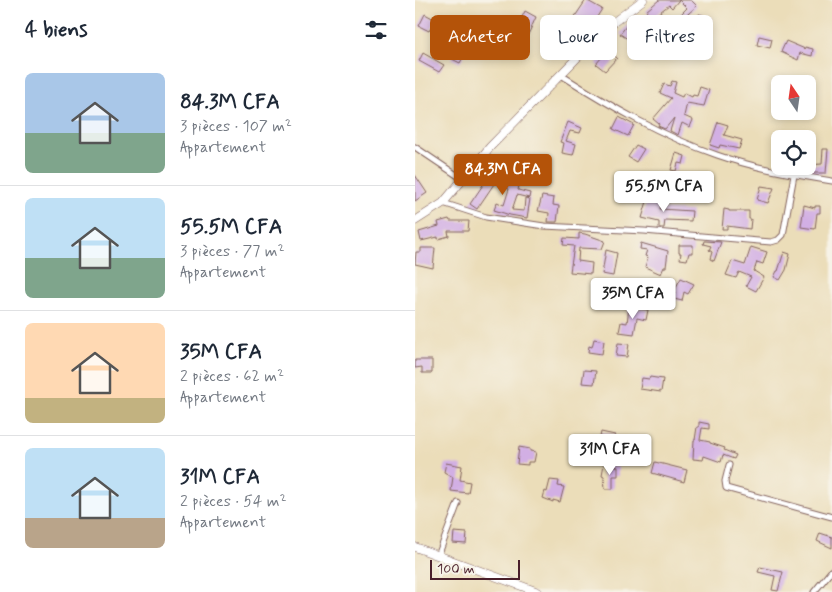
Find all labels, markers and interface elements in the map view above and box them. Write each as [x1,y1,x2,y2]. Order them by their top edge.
chip: Acheter [430,15,530,60]
chip: Louer [540,15,617,60]
chip: Filtres [627,15,713,60]
text: 4 biens [25,16,88,44]
icon: filters [362,16,390,44]
north arrow [771,75,816,120]
map controls [771,75,816,175]
text: 84.3M CFA [180,88,280,116]
icon: home [65,93,125,153]
text: 3 pièces · 107 m² [180,116,292,137]
button: locate [771,130,816,175]
text: Appartement [180,137,266,158]
pin: 84.3M CFA [446,154,560,196]
text: 84.3M CFA [465,159,541,180]
pin: 55.5M CFA [607,170,721,213]
text: 55.5M CFA [625,176,703,197]
text: 55.5M CFA [180,213,282,241]
icon: home [65,218,125,278]
text: 3 pièces · 77 m² [180,241,284,262]
text: Appartement [180,262,266,283]
pin: 35M CFA [587,278,679,320]
text: 35M CFA [602,283,664,304]
text: 35M CFA [180,338,262,366]
icon: home [65,343,125,403]
text: 2 pièces · 62 m² [180,366,284,387]
text: Appartement [180,387,266,408]
pin: 31M CFA [564,434,656,476]
text: 31M CFA [579,439,641,460]
text: 31M CFA [180,463,260,491]
icon: home [65,468,125,528]
text: 2 pièces · 54 m² [180,491,287,512]
text: Appartement [180,512,266,533]
scale bar [430,557,520,580]
text: 100 m [437,560,475,578]

